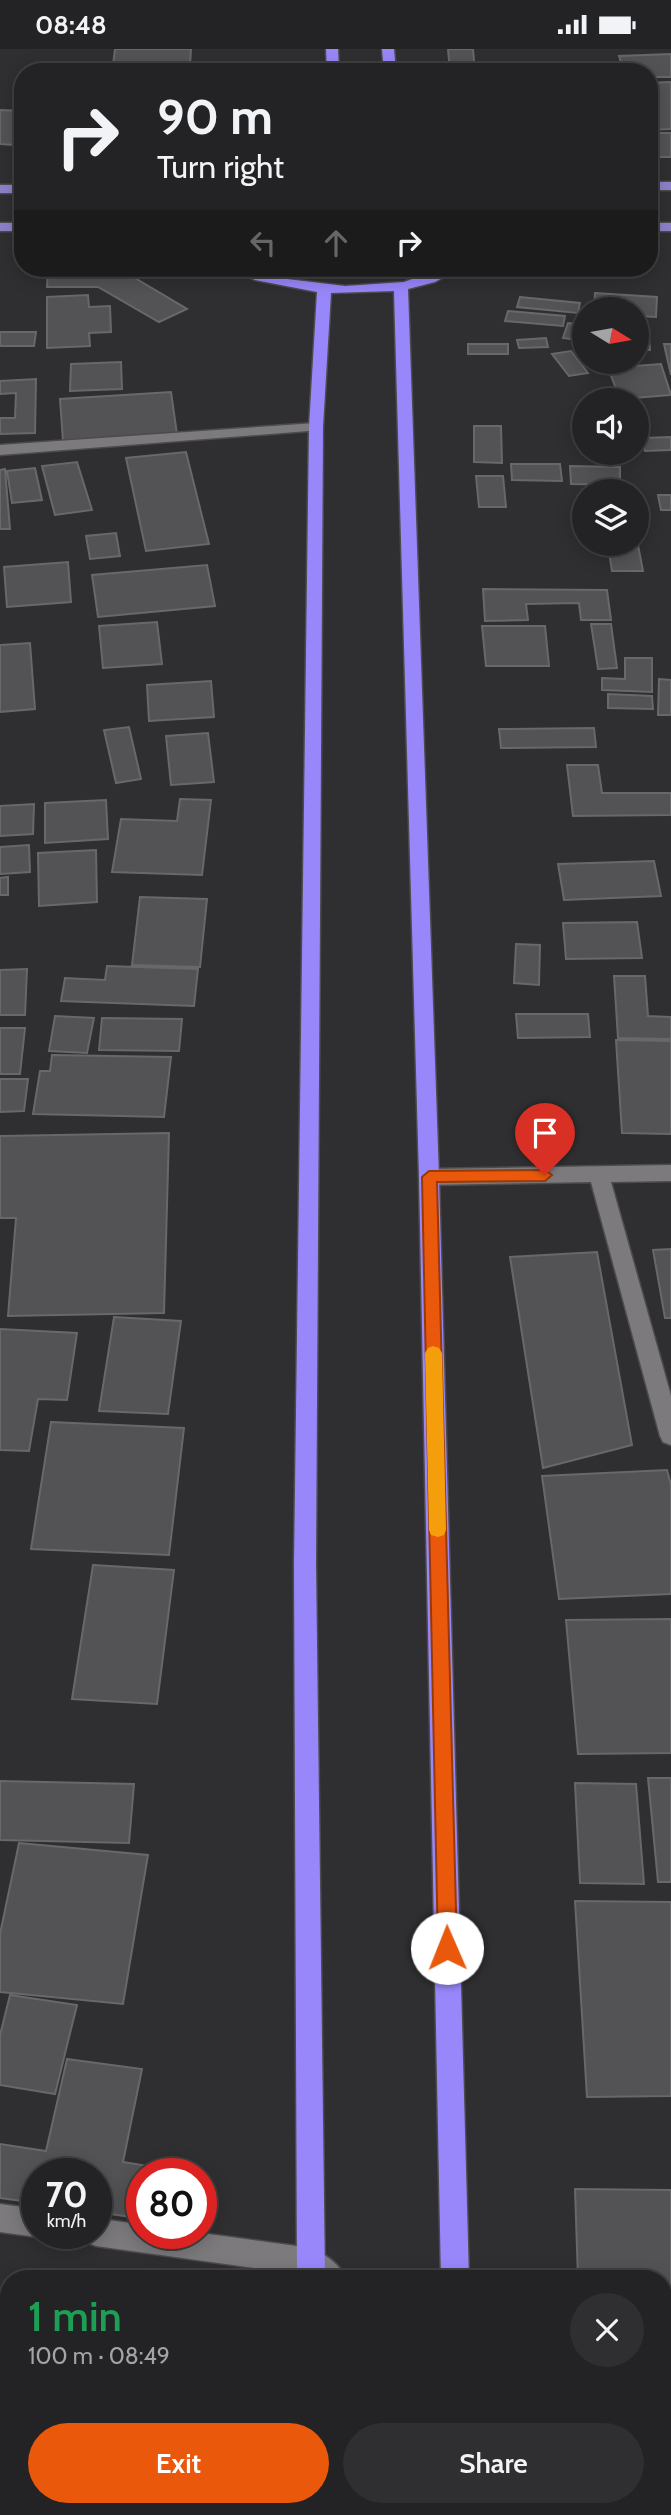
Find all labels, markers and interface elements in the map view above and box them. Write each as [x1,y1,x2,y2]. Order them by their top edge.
text: 08:48 [35,9,107,41]
text: 90 m [157,87,273,146]
icon: right [42,91,133,182]
text: Turn right [157,147,284,186]
icon: left [244,224,282,262]
icon: ahead [317,224,355,262]
icon: right [390,224,428,262]
north arrow [572,297,649,375]
map controls [572,297,649,556]
button: sound [572,388,649,465]
button: layers [572,479,649,556]
pin [515,1103,575,1175]
icon: arrive [526,1114,564,1152]
position arrow [410,1911,484,1985]
speed limit sign: 80 [126,2158,217,2249]
text: 70 [45,2173,88,2216]
text: km/h [47,2210,86,2232]
text: 1 min [28,2290,122,2342]
button: close [570,2293,644,2367]
text: 100 m · 08:49 [28,2342,170,2370]
button: Exit [28,2423,329,2503]
button: Share [343,2423,644,2503]

